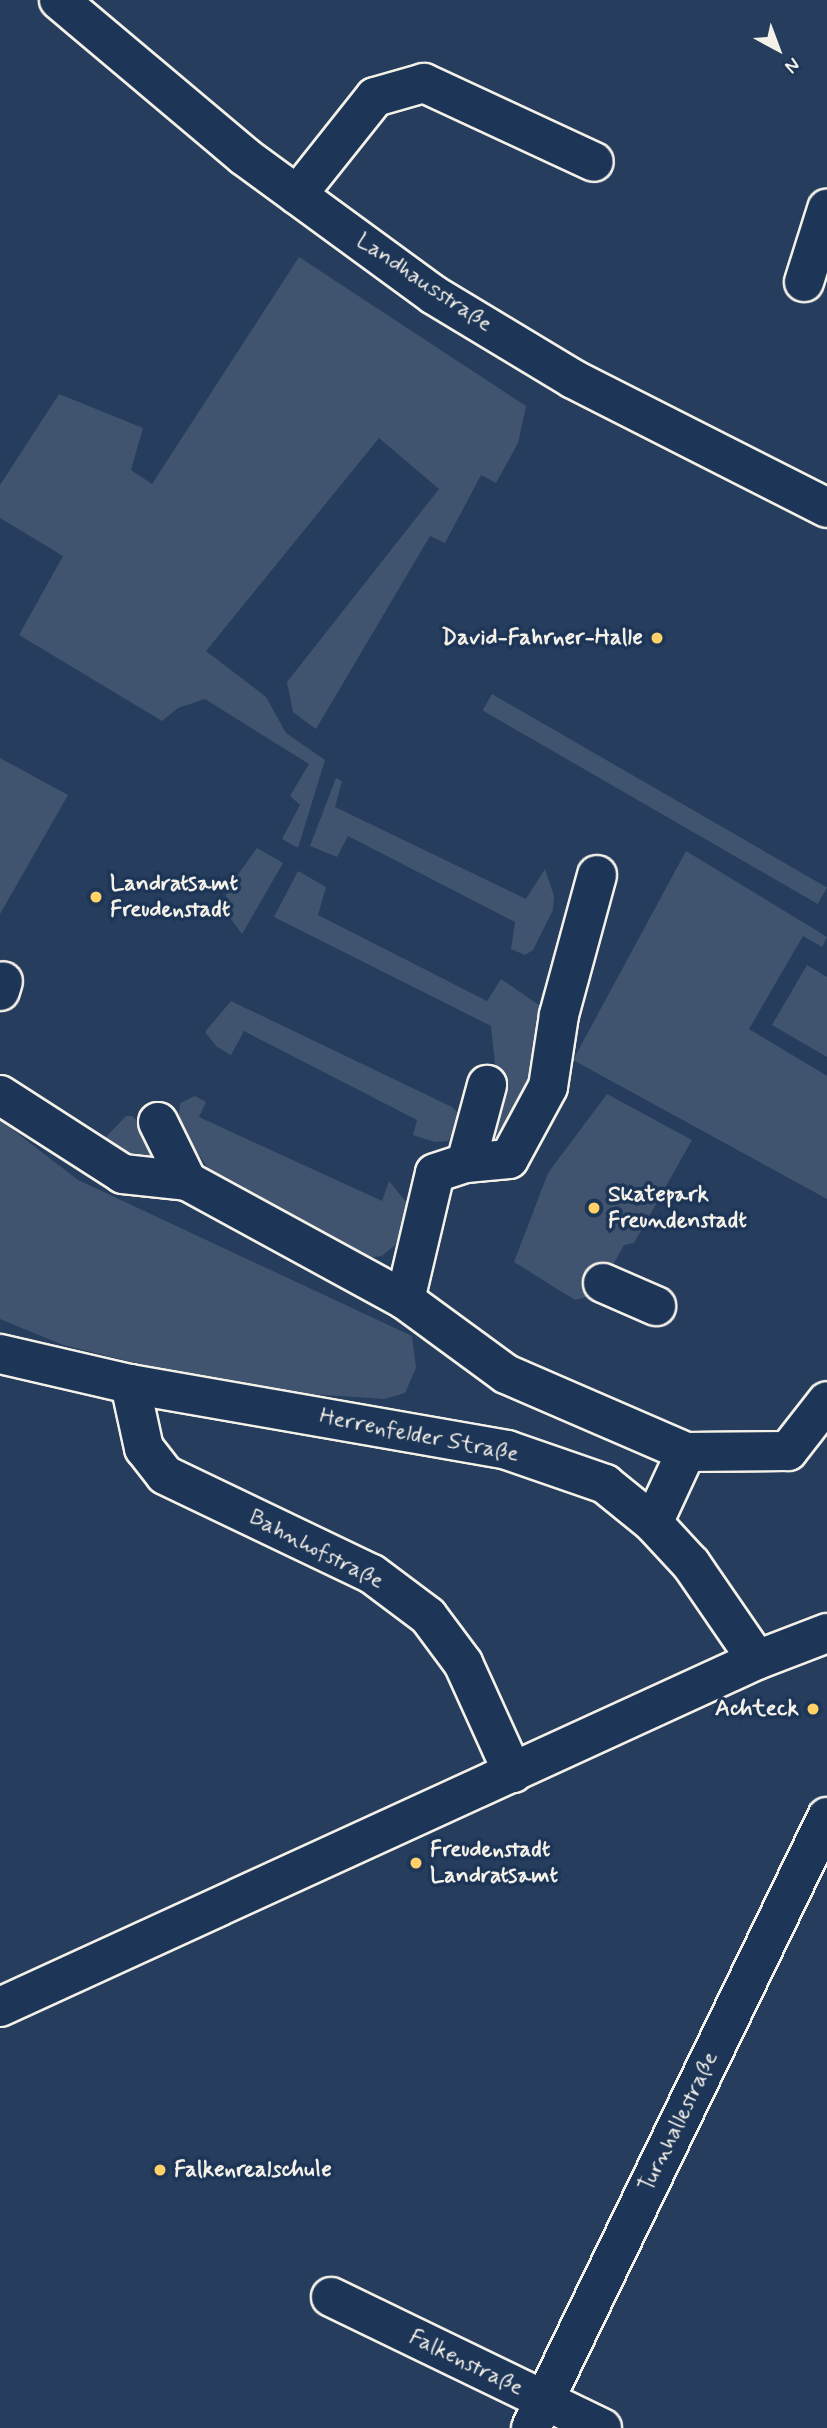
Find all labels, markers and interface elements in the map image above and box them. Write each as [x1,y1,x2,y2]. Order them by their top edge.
north arrow [743,14,813,84]
text: N [779,52,805,79]
street label: Landhausstraße [351,227,497,339]
place label: David-Fahrner-Halle [441,624,643,652]
marker: David-Fahrner-Halle [649,630,665,646]
place label: Landratsamt Freudenstadt [110,870,238,924]
marker: Landratsamt Freudenstadt [88,889,104,905]
place label: Skatepark Freundenstadt [608,1181,747,1235]
marker: Skatepark Freundenstadt [586,1200,602,1216]
street label: Herrenfelder Straße [319,1404,519,1468]
street label: Bahnhofstraße [244,1504,388,1596]
place label: Achteck [715,1695,799,1723]
marker: Achteck [805,1701,821,1717]
place label: Freudenstadt Landratsamt [430,1836,558,1890]
marker: Freudenstadt Landratsamt [408,1855,424,1871]
street label: Turnhallestraße [633,2047,725,2197]
place label: Falkenrealschule [174,2156,332,2184]
marker: Falkenrealschule [152,2162,168,2178]
street label: Falkenstraße [404,2324,528,2402]

